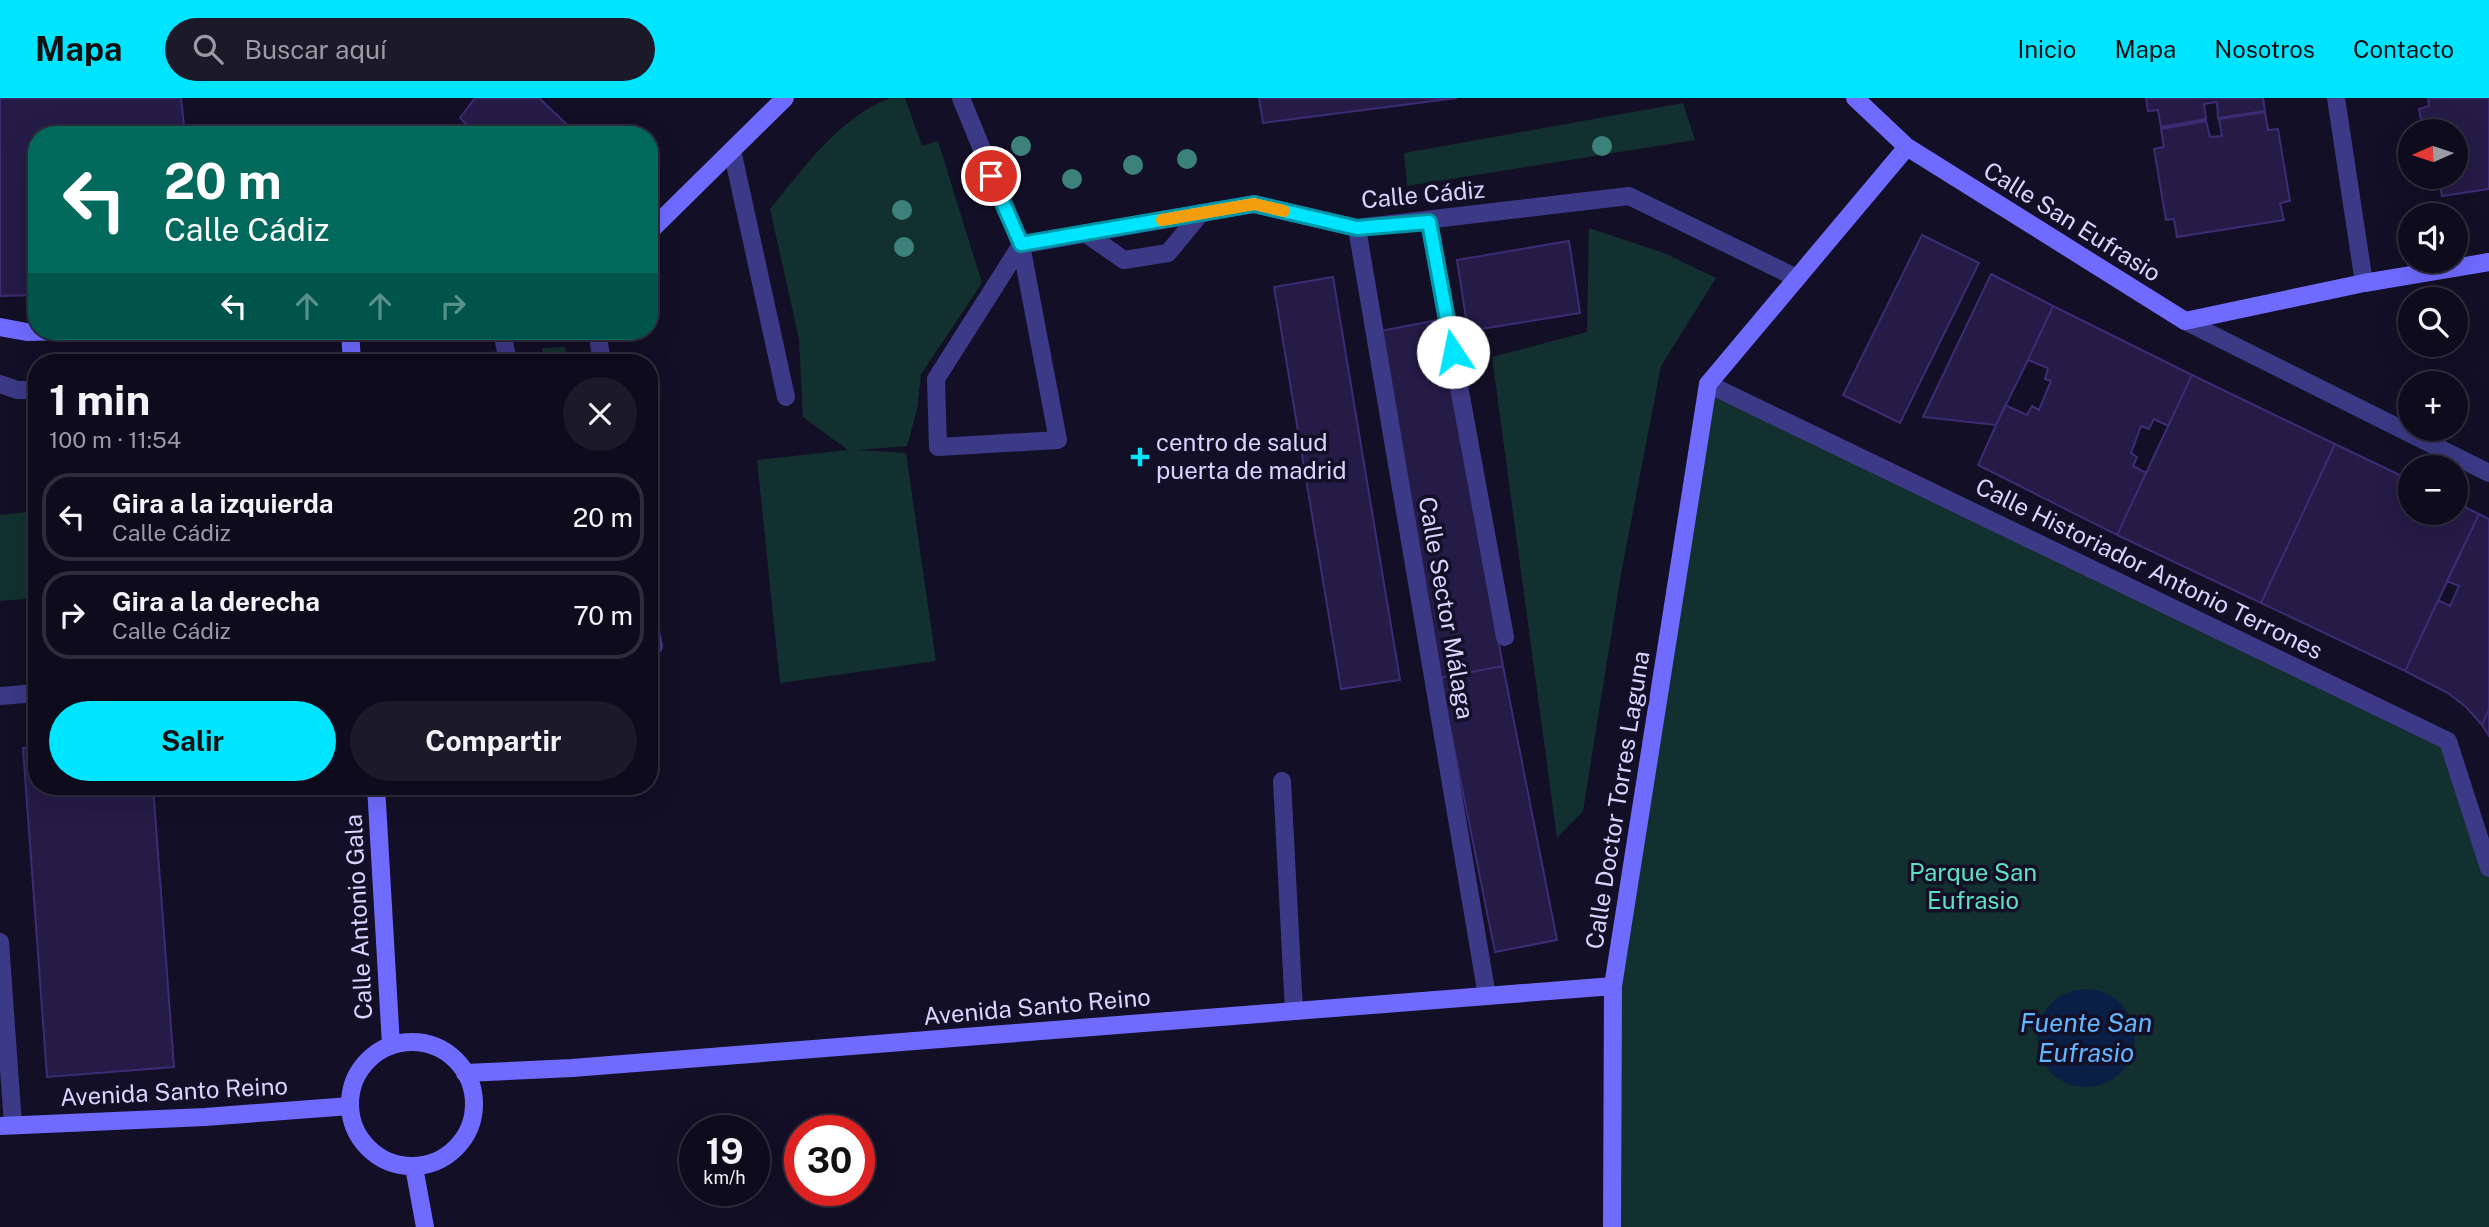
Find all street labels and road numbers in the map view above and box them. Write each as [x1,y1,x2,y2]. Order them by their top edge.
street label: Calle San Eufrasio [1979,155,2166,287]
street label: Calle Cádiz [1360,175,1486,213]
street label: Calle Historiador Antonio Terrones [1971,472,2328,665]
street label: Calle Sector Málaga [1414,495,1480,721]
street label: Calle Doctor Torres Laguna [1580,649,1654,951]
street label: Calle Antonio Gala [339,814,377,1021]
street label: Avenida Santo Reino [922,982,1152,1030]
street label: Avenida Santo Reino [59,1071,289,1111]

